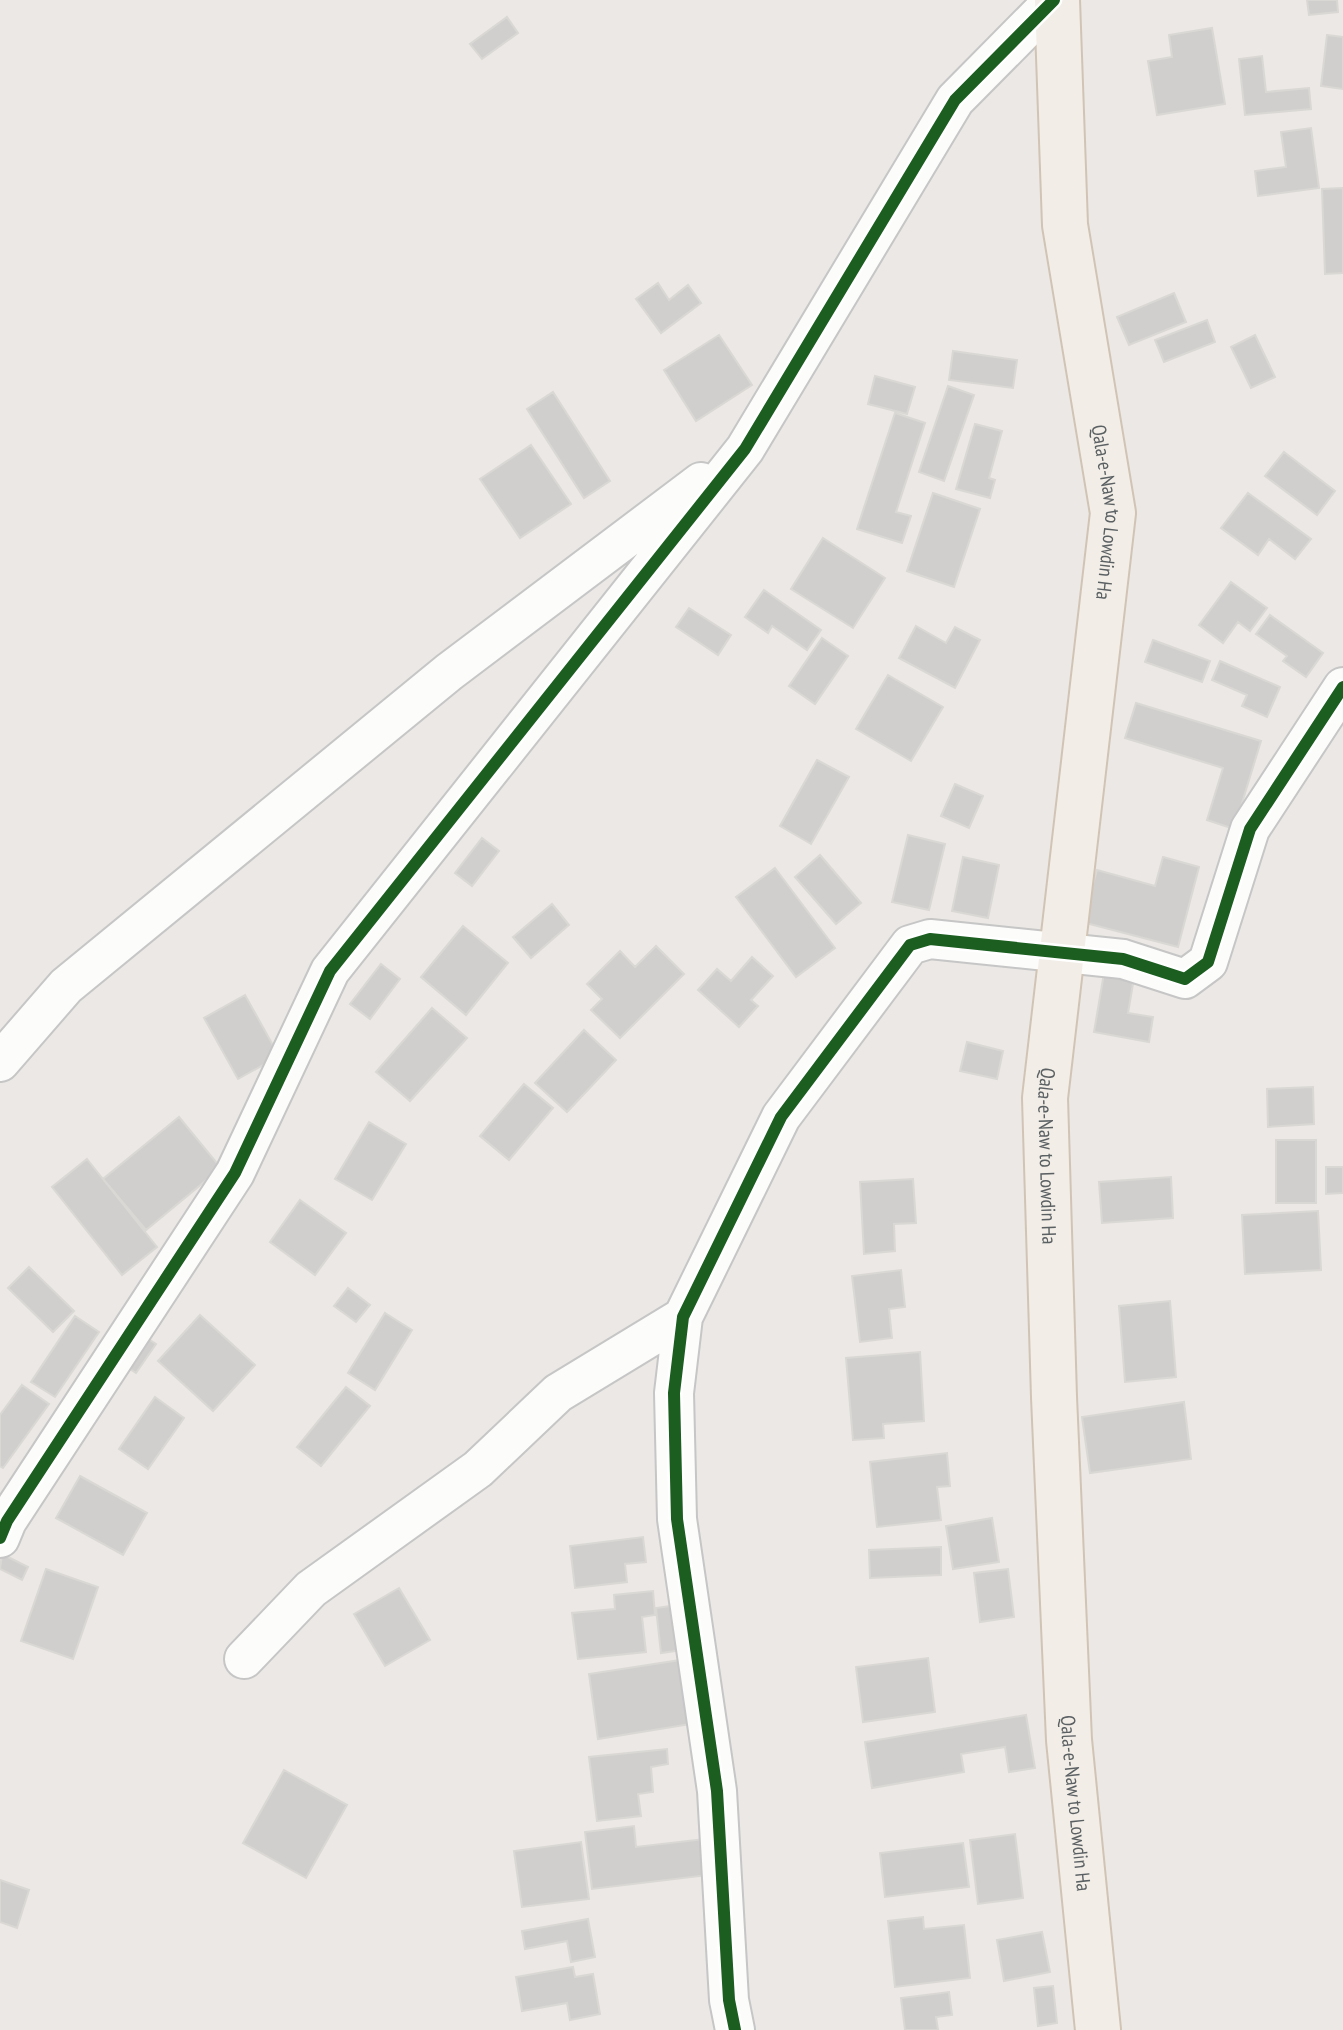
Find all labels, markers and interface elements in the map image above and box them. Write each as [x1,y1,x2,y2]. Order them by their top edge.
street label: Qala-e-Naw to Lowdin Ha [1085,423,1126,601]
street label: Qala-e-Naw to Lowdin Ha [1032,1066,1062,1245]
street label: Qala-e-Naw to Lowdin Ha [1055,1715,1097,1892]

